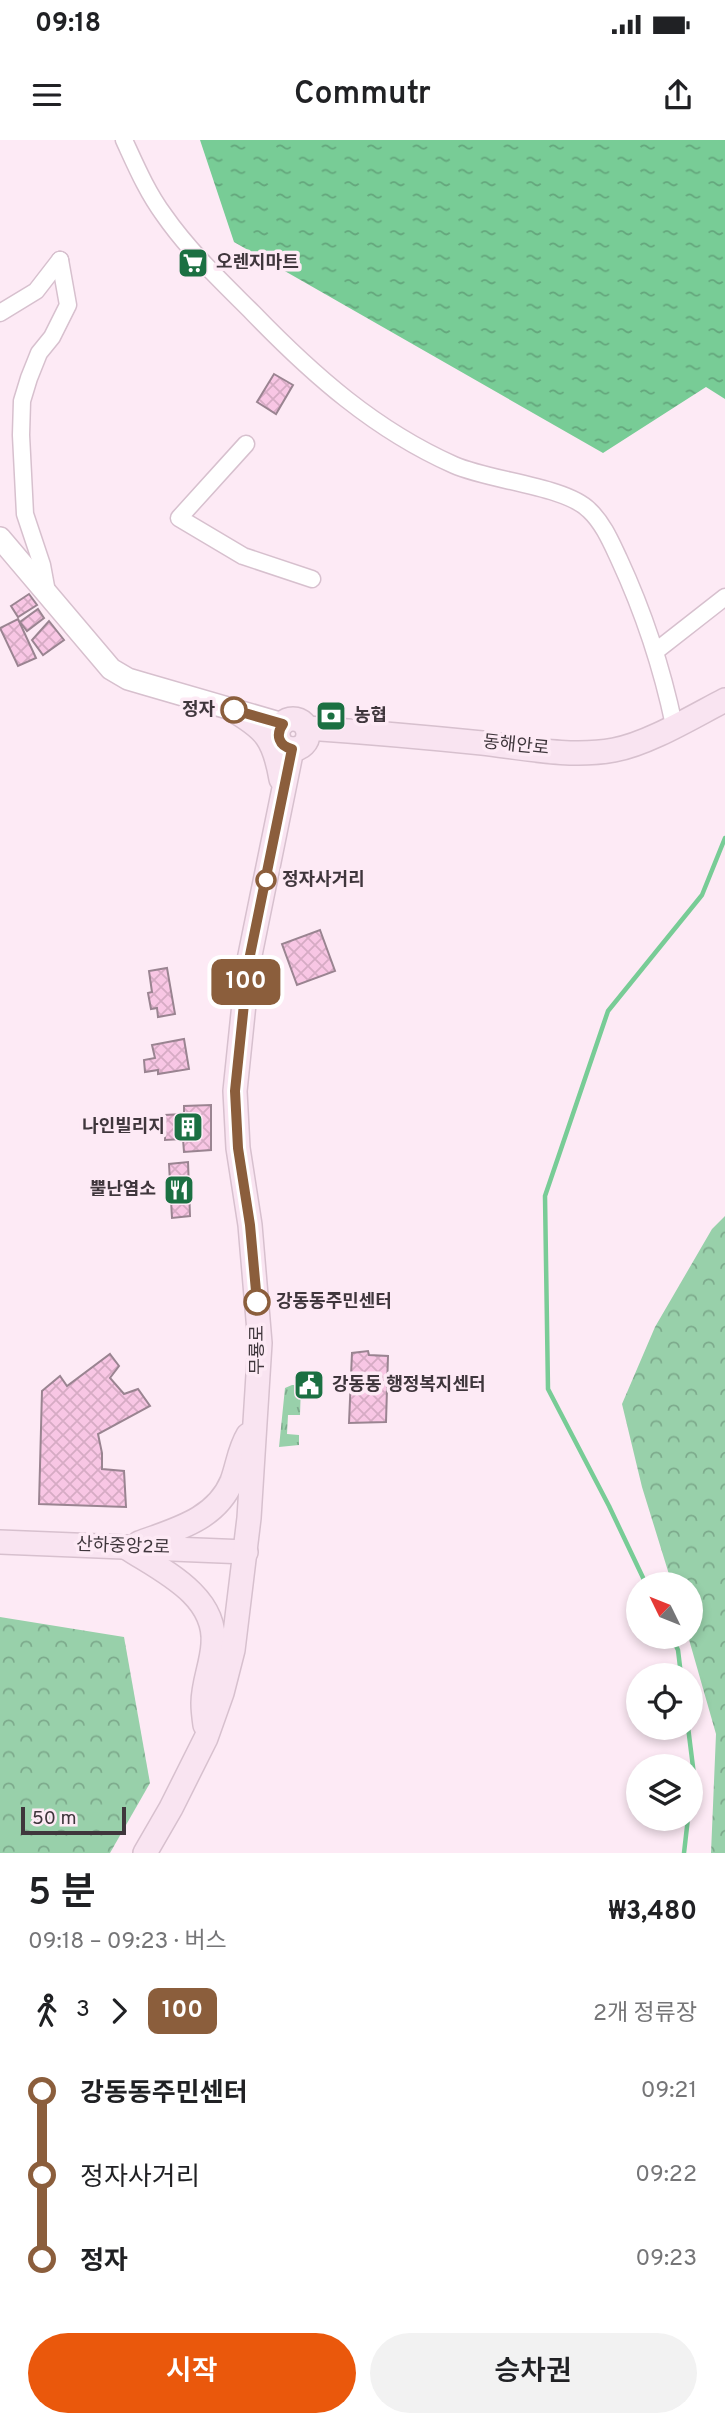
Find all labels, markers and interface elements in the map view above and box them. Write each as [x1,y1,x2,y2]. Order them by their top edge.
text: 09:18 [35,8,101,41]
text: Commutr [294,75,431,115]
icon: menu [28,76,66,114]
icon: share [659,76,697,114]
supermarket icon: 오렌지마트 [176,246,210,280]
place label: 오렌지마트 [216,252,299,275]
marker: 정자 [221,697,247,723]
place label: 정자 [182,699,215,722]
bank icon: 농협 [314,699,348,733]
place label: 농협 [354,705,387,728]
street label: 동해안로 [482,731,550,761]
place label: 정자사거리 [282,869,365,892]
marker: 정자사거리 [256,870,276,890]
line badge: 100 [206,959,286,1005]
text: 100 [225,967,267,997]
building icon: 나인빌리지 [171,1110,205,1144]
place label: 나인빌리지 [82,1116,165,1139]
restaurant icon: 뿔난염소 [162,1173,196,1207]
place label: 뿔난염소 [90,1179,156,1202]
marker: 강동동주민센터 [244,1289,270,1315]
place label: 강동동주민센터 [276,1291,392,1314]
street label: 무룡로 [247,1325,270,1375]
public building icon: 강동동 행정복지센터 [292,1368,326,1402]
place label: 강동동 행정복지센터 [332,1374,486,1397]
street label: 산하중앙2로 [76,1534,170,1560]
north arrow [626,1572,704,1648]
map controls [626,1572,703,1831]
button: locate [626,1663,703,1740]
button: layers [626,1754,703,1831]
scale bar [21,1804,126,1836]
text: 50 m [32,1807,77,1831]
text: 5 분 [28,1870,96,1919]
text: ₩3,480 [609,1896,697,1929]
text: 09:18 – 09:23 · 버스 [28,1928,227,1957]
icon: walk [28,1992,66,2030]
icon: forward [100,1992,138,2030]
text: 3 [76,1996,90,2025]
text: 100 [162,1996,203,2026]
text: 2개 정류장 [593,2000,697,2029]
text: 09:21 [641,2077,697,2106]
text: 강동동주민센터 [80,2078,247,2111]
text: 09:22 [635,2161,697,2190]
text: 정자사거리 [80,2162,200,2195]
text: 09:23 [635,2245,697,2274]
text: 정자 [80,2246,128,2279]
button: 시작 [28,2333,356,2413]
button: 승차권 [370,2333,697,2413]

